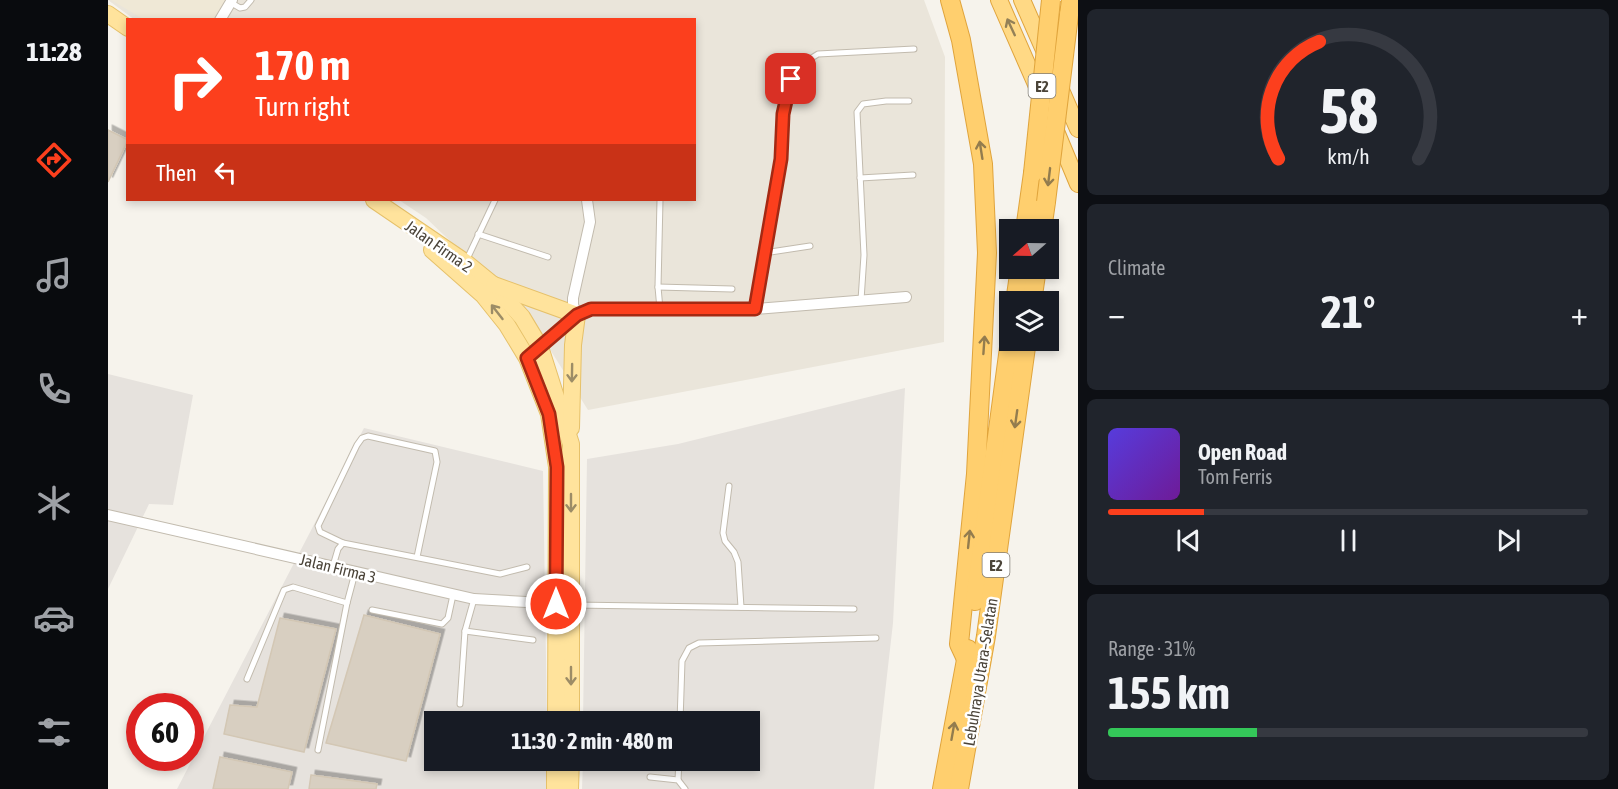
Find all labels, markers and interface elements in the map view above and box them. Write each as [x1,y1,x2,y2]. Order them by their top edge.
one-way arrow [1004,18,1016,36]
text: 11:28 [26,36,82,67]
text: 170 m [255,41,350,89]
icon: right [156,42,234,120]
pin [765,53,816,104]
icon: arrive [774,62,807,95]
road number: E2 [1028,74,1056,98]
text: 58 [1319,75,1377,146]
text: Turn right [255,91,350,122]
icon: directions [33,139,75,181]
one-way arrow [975,141,986,161]
text: km/h [1327,144,1369,169]
icon: left [209,156,242,189]
text: Then [156,160,197,186]
one-way arrow [1043,167,1054,187]
street label: Jalan Firma 2 [402,216,476,276]
north arrow [999,219,1059,279]
map controls [999,219,1059,351]
icon: music [33,254,75,296]
text: Climate [1108,256,1165,279]
text: 21° [1321,286,1375,338]
button: layers [999,291,1059,351]
text: − [1108,294,1125,332]
text: + [1571,294,1588,332]
one-way arrow [490,305,503,321]
one-way arrow [978,336,989,355]
one-way arrow [567,363,578,383]
icon: phone [33,368,75,410]
one-way arrow [1011,409,1022,429]
text: Open Road [1198,439,1287,465]
text: Tom Ferris [1198,465,1272,488]
icon: climate [33,482,75,524]
one-way arrow [565,492,577,512]
icon: previous [1172,524,1205,557]
icon: pause [1332,524,1365,557]
icon: next [1492,524,1525,557]
one-way arrow [964,530,975,550]
street label: Jalan Firma 3 [298,550,378,586]
road number: E2 [982,553,1010,577]
position arrow [524,572,588,636]
icon: car [33,597,75,639]
street label: Lebuhraya Utara–Selatan [959,597,1002,747]
text: Range · 31% [1108,637,1195,660]
one-way arrow [565,665,577,685]
text: 155 km [1108,667,1230,719]
speed limit sign: 60 [126,693,204,771]
icon: filters [33,711,75,753]
one-way arrow [948,722,959,742]
text: 11:30 · 2 min · 480 m [511,728,673,754]

